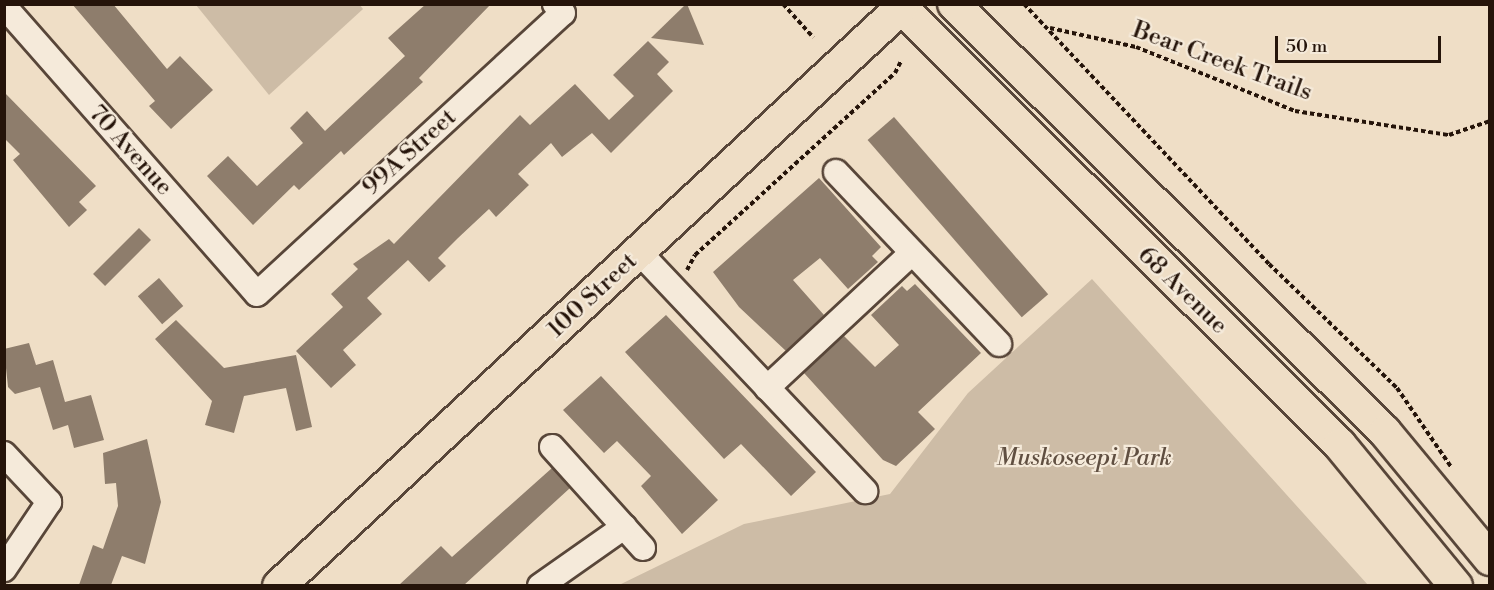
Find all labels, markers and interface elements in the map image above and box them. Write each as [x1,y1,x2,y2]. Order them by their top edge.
street label: Bear Creek Trails [1128,16,1316,108]
scale bar [1278,24,1444,62]
text: 50 m [1286,35,1327,58]
street label: 70 Avenue [82,100,178,202]
street label: 99A Street [357,104,463,202]
street label: 68 Avenue [1131,241,1233,341]
street label: 100 Street [542,247,644,345]
park label: Muskoseepi Park [996,445,1172,473]

